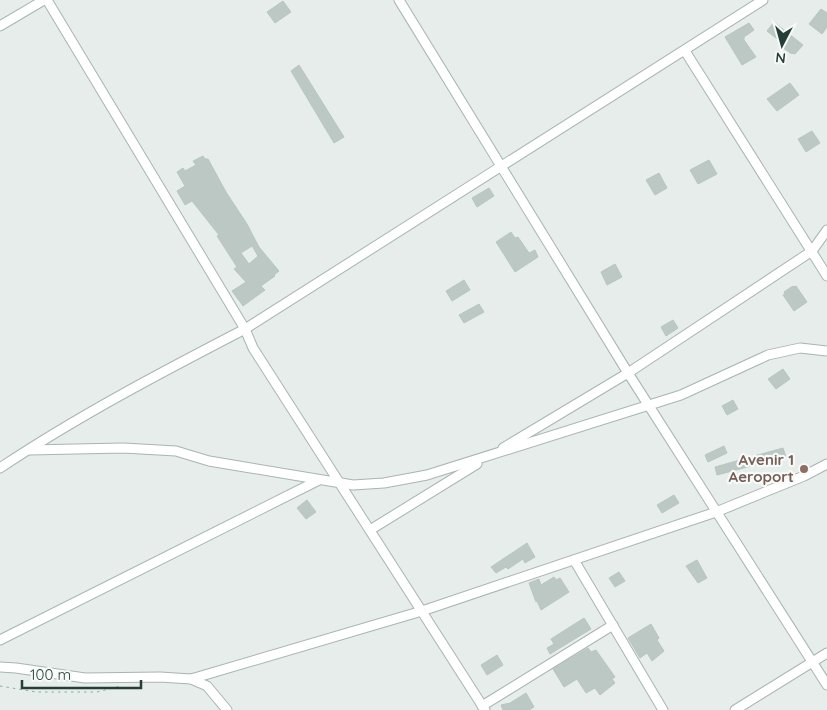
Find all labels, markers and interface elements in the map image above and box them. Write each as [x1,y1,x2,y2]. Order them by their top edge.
north arrow [757,20,807,70]
text: N [775,48,787,67]
place label: Avenir 1 Aeroport [729,450,794,486]
marker: Avenir 1 Aeroport [798,463,810,475]
scale bar [22,658,141,690]
text: 100 m [30,665,71,684]

